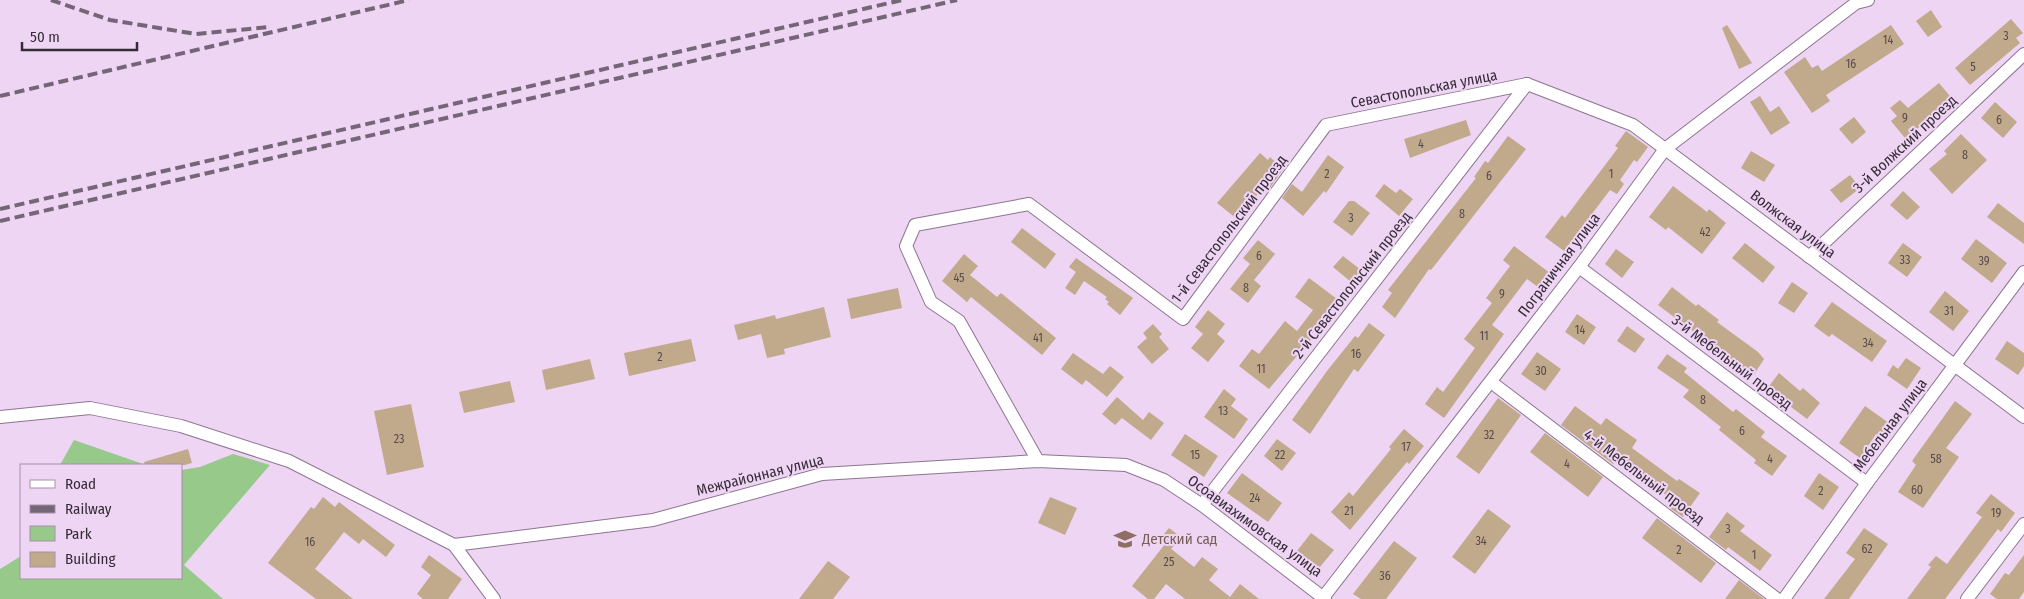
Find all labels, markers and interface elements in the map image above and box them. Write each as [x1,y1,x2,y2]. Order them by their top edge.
scale bar [22,20,138,52]
text: 50 m [30,28,60,46]
house number: 3 [2003,29,2009,43]
house number: 14 [1883,33,1893,47]
house number: 16 [1846,57,1856,71]
house number: 5 [1970,60,1976,74]
street label: Севастопольская улица [1349,66,1499,112]
street label: 3-й Волжский проезд [1849,91,1961,197]
house number: 9 [1902,111,1908,125]
house number: 6 [1996,113,2002,127]
house number: 4 [1418,137,1424,151]
house number: 8 [1962,148,1968,162]
street label: 1-й Севастопольский проезд [1167,151,1291,307]
house number: 2 [1324,167,1330,181]
house number: 1 [1609,167,1613,181]
house number: 6 [1486,169,1492,183]
street label: Волжская улица [1747,186,1839,262]
house number: 8 [1459,207,1465,221]
street label: 2-й Севастопольский проезд [1289,208,1415,362]
street label: Пограничная улица [1514,210,1604,320]
house number: 3 [1348,211,1354,225]
house number: 42 [1700,225,1710,239]
house number: 6 [1256,249,1262,263]
house number: 33 [1900,253,1910,267]
house number: 39 [1978,254,1990,268]
house number: 45 [953,271,965,285]
house number: 8 [1243,281,1249,295]
house number: 9 [1499,287,1505,301]
house number: 31 [1944,304,1954,318]
street label: 3-й Мебельный проезд [1668,311,1796,413]
house number: 14 [1575,323,1585,337]
house number: 11 [1479,329,1489,343]
house number: 41 [1033,331,1043,345]
house number: 34 [1862,336,1874,350]
house number: 16 [1351,347,1361,361]
house number: 2 [657,350,663,364]
house number: 11 [1256,362,1266,376]
house number: 30 [1535,364,1547,378]
street label: Мебельная улица [1849,375,1931,475]
house number: 8 [1700,393,1706,407]
house number: 13 [1218,404,1228,418]
house number: 6 [1739,424,1745,438]
street label: 4-й Мебельный проезд [1580,426,1708,528]
house number: 32 [1484,428,1494,442]
house number: 23 [394,432,404,446]
house number: 17 [1401,440,1411,454]
house number: 15 [1190,448,1201,462]
house number: 22 [1275,448,1285,462]
street label: Межрайонная улица [694,450,826,500]
house number: 4 [1767,452,1773,466]
house number: 58 [1930,452,1942,466]
house number: 4 [1564,457,1570,471]
legend [20,464,182,579]
street label: Осоавиахимовская улица [1184,471,1326,581]
text: Road [65,475,96,493]
house number: 60 [1911,483,1923,497]
house number: 2 [1818,484,1824,498]
house number: 24 [1250,491,1261,505]
text: Railway [65,500,112,518]
house number: 21 [1344,504,1354,518]
house number: 19 [1991,506,2001,520]
house number: 3 [1725,522,1731,536]
text: Park [65,525,92,543]
school or university icon: Детский сад [1112,526,1138,552]
place label: Детский сад [1141,530,1217,548]
house number: 34 [1475,534,1487,548]
house number: 16 [305,535,315,549]
house number: 62 [1861,542,1873,556]
house number: 2 [1676,543,1682,557]
house number: 1 [1752,548,1756,562]
text: Building [65,550,116,568]
house number: 25 [1164,555,1175,569]
house number: 36 [1379,569,1391,583]

